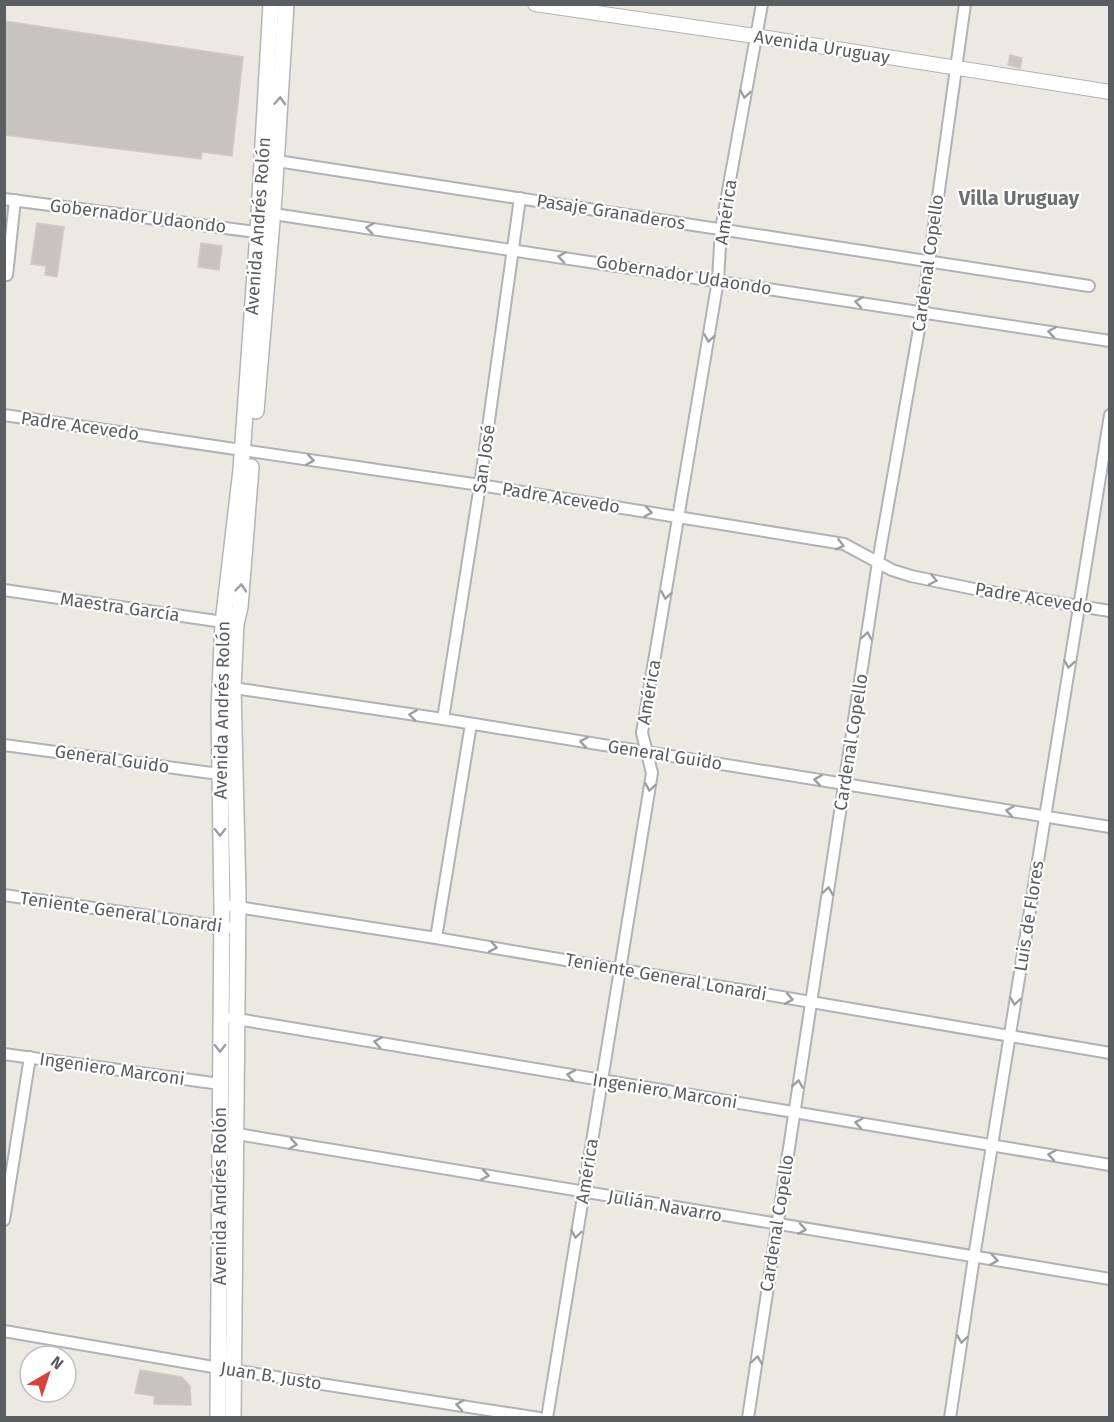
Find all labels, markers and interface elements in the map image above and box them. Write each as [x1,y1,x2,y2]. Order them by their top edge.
street label: Avenida Uruguay [753,25,892,69]
one-way arrow [739,89,752,99]
one-way arrow [274,96,287,105]
street label: Avenida Andrés Rolón [241,136,275,316]
street label: América [711,178,741,246]
district label: Villa Uruguay [958,186,1080,210]
street label: Pasaje Granaderos [535,189,687,235]
street label: Cardenal Copello [907,193,949,333]
street label: Gobernador Udaondo [49,194,227,238]
one-way arrow [365,223,374,235]
street label: Gobernador Udaondo [595,250,773,300]
one-way arrow [558,251,567,263]
one-way arrow [854,297,864,309]
one-way arrow [1047,326,1057,339]
one-way arrow [703,333,715,342]
street label: Padre Acevedo [19,407,141,445]
street label: San José [468,423,500,495]
one-way arrow [306,453,315,465]
street label: Padre Acevedo [500,478,622,518]
one-way arrow [644,505,653,517]
one-way arrow [835,537,845,550]
one-way arrow [928,573,938,586]
street label: Padre Acevedo [973,578,1095,618]
one-way arrow [234,584,247,593]
street label: Maestra García [59,588,181,626]
one-way arrow [660,590,673,600]
street label: Avenida Andrés Rolón [209,621,235,799]
one-way arrow [860,631,872,641]
street label: América [632,658,666,726]
one-way arrow [1064,659,1076,668]
street label: Cardenal Copello [829,672,873,812]
one-way arrow [409,709,419,722]
street label: General Guido [606,735,724,775]
one-way arrow [579,737,588,749]
street label: General Guido [53,740,171,778]
one-way arrow [813,774,823,787]
one-way arrow [644,781,657,791]
one-way arrow [1006,805,1016,818]
one-way arrow [214,828,226,837]
street label: Luis de Flores [1009,859,1049,973]
one-way arrow [821,886,834,896]
street label: Teniente General Lonardi [18,887,224,937]
one-way arrow [489,941,498,953]
street label: Teniente General Lonardi [564,948,768,1006]
one-way arrow [783,992,793,1005]
one-way arrow [1009,996,1022,1006]
one-way arrow [374,1037,383,1049]
one-way arrow [214,1044,226,1053]
street label: Ingeniero Marconi [38,1048,186,1090]
one-way arrow [566,1069,576,1082]
street label: Ingeniero Marconi [591,1069,739,1113]
one-way arrow [792,1079,804,1088]
street label: Avenida Andrés Rolón [209,1107,231,1285]
one-way arrow [855,1117,865,1130]
one-way arrow [288,1137,298,1149]
street label: América [571,1137,603,1205]
one-way arrow [1047,1149,1057,1162]
street label: Cardenal Copello [755,1153,799,1293]
one-way arrow [481,1169,490,1181]
street label: Julián Navarro [606,1185,724,1227]
one-way arrow [797,1222,807,1235]
one-way arrow [571,1229,583,1238]
one-way arrow [990,1254,999,1266]
one-way arrow [956,1335,968,1344]
north arrow [18,1344,78,1404]
text: N [47,1352,67,1373]
one-way arrow [750,1355,762,1364]
street label: Juan B. Justo [219,1357,323,1395]
one-way arrow [456,1400,465,1412]

